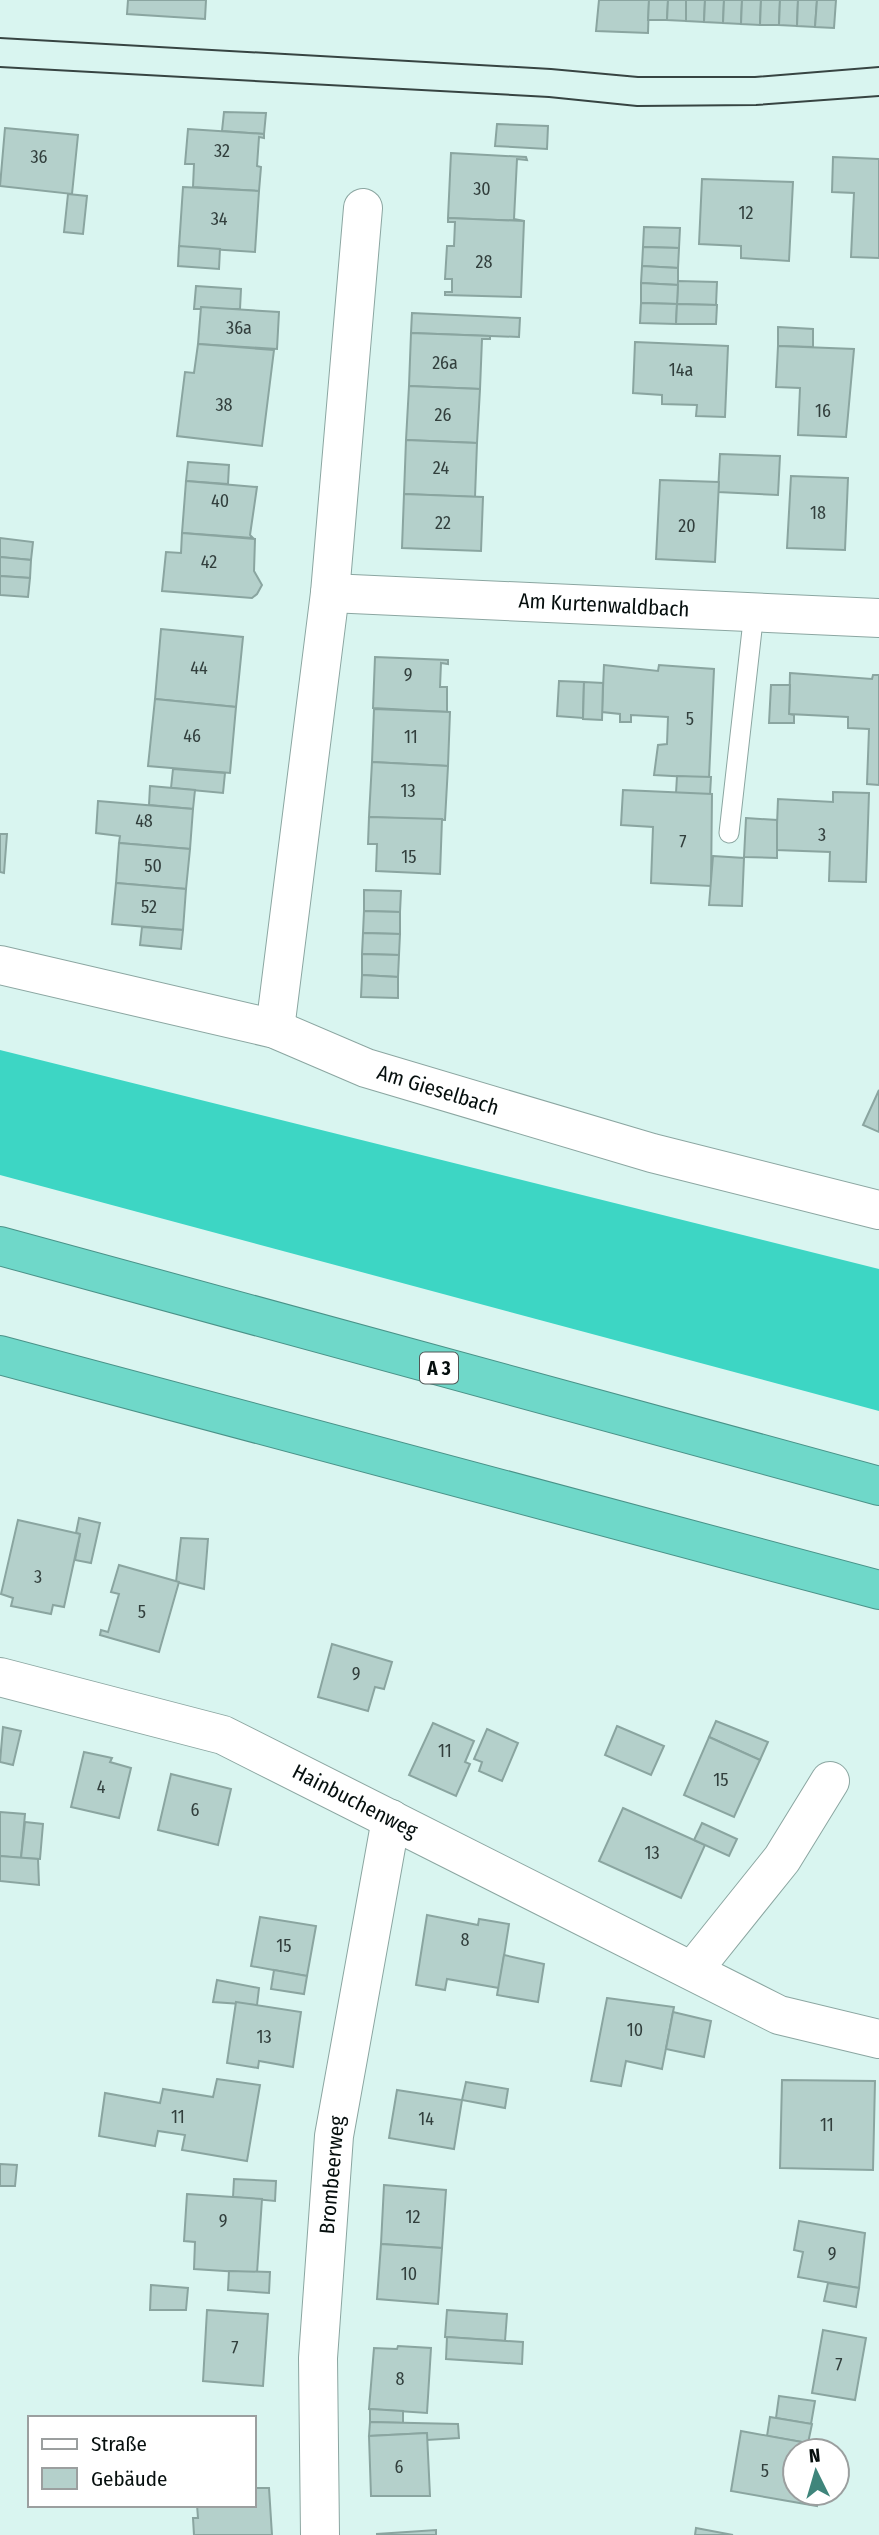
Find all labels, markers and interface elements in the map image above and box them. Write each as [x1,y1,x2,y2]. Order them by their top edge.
house number: 32 [214,140,230,162]
house number: 36 [30,146,48,168]
house number: 30 [473,178,491,200]
house number: 12 [739,202,754,224]
house number: 34 [211,208,228,230]
house number: 28 [476,251,492,273]
house number: 36a [226,317,252,339]
house number: 26a [432,352,458,374]
house number: 14a [669,359,693,381]
house number: 38 [215,394,233,416]
house number: 16 [815,400,831,422]
house number: 26 [435,404,452,426]
house number: 24 [433,457,449,479]
house number: 40 [211,490,229,512]
house number: 18 [810,502,826,524]
house number: 22 [435,512,451,534]
house number: 20 [678,515,696,537]
house number: 42 [201,551,217,573]
street label: Am Kurtenwaldbach [518,588,690,622]
house number: 44 [190,657,208,679]
house number: 9 [404,664,412,686]
house number: 5 [686,708,694,730]
house number: 46 [183,725,201,747]
house number: 11 [404,726,418,748]
house number: 13 [400,780,416,802]
house number: 48 [135,810,153,832]
house number: 3 [818,824,826,846]
house number: 7 [679,831,687,853]
house number: 15 [401,846,417,868]
house number: 50 [144,855,162,877]
house number: 52 [141,896,157,918]
street label: Am Gieselbach [374,1059,502,1121]
road number: A 3 [420,1352,458,1384]
house number: 3 [34,1566,42,1588]
house number: 5 [138,1601,146,1623]
house number: 9 [352,1663,360,1685]
house number: 11 [438,1740,452,1762]
street label: Hainbuchenweg [288,1758,422,1844]
house number: 15 [713,1769,729,1791]
house number: 4 [97,1776,106,1798]
house number: 6 [191,1799,200,1821]
house number: 13 [644,1842,660,1864]
house number: 8 [461,1929,470,1951]
house number: 15 [276,1935,292,1957]
house number: 10 [627,2019,643,2041]
house number: 13 [256,2026,272,2048]
house number: 11 [171,2106,185,2128]
house number: 14 [418,2108,434,2130]
house number: 11 [820,2114,834,2136]
street label: Brombeerweg [314,2115,350,2235]
house number: 12 [406,2206,421,2228]
house number: 9 [219,2210,227,2232]
house number: 9 [828,2243,836,2265]
house number: 10 [401,2263,417,2285]
house number: 7 [231,2337,239,2359]
house number: 7 [835,2354,843,2376]
house number: 8 [396,2368,405,2390]
legend [28,2416,256,2507]
text: Straße [91,2431,147,2457]
north arrow [781,2437,851,2507]
text: N [808,2444,821,2468]
house number: 6 [395,2456,404,2478]
house number: 5 [761,2460,769,2482]
text: Gebäude [91,2466,167,2492]

